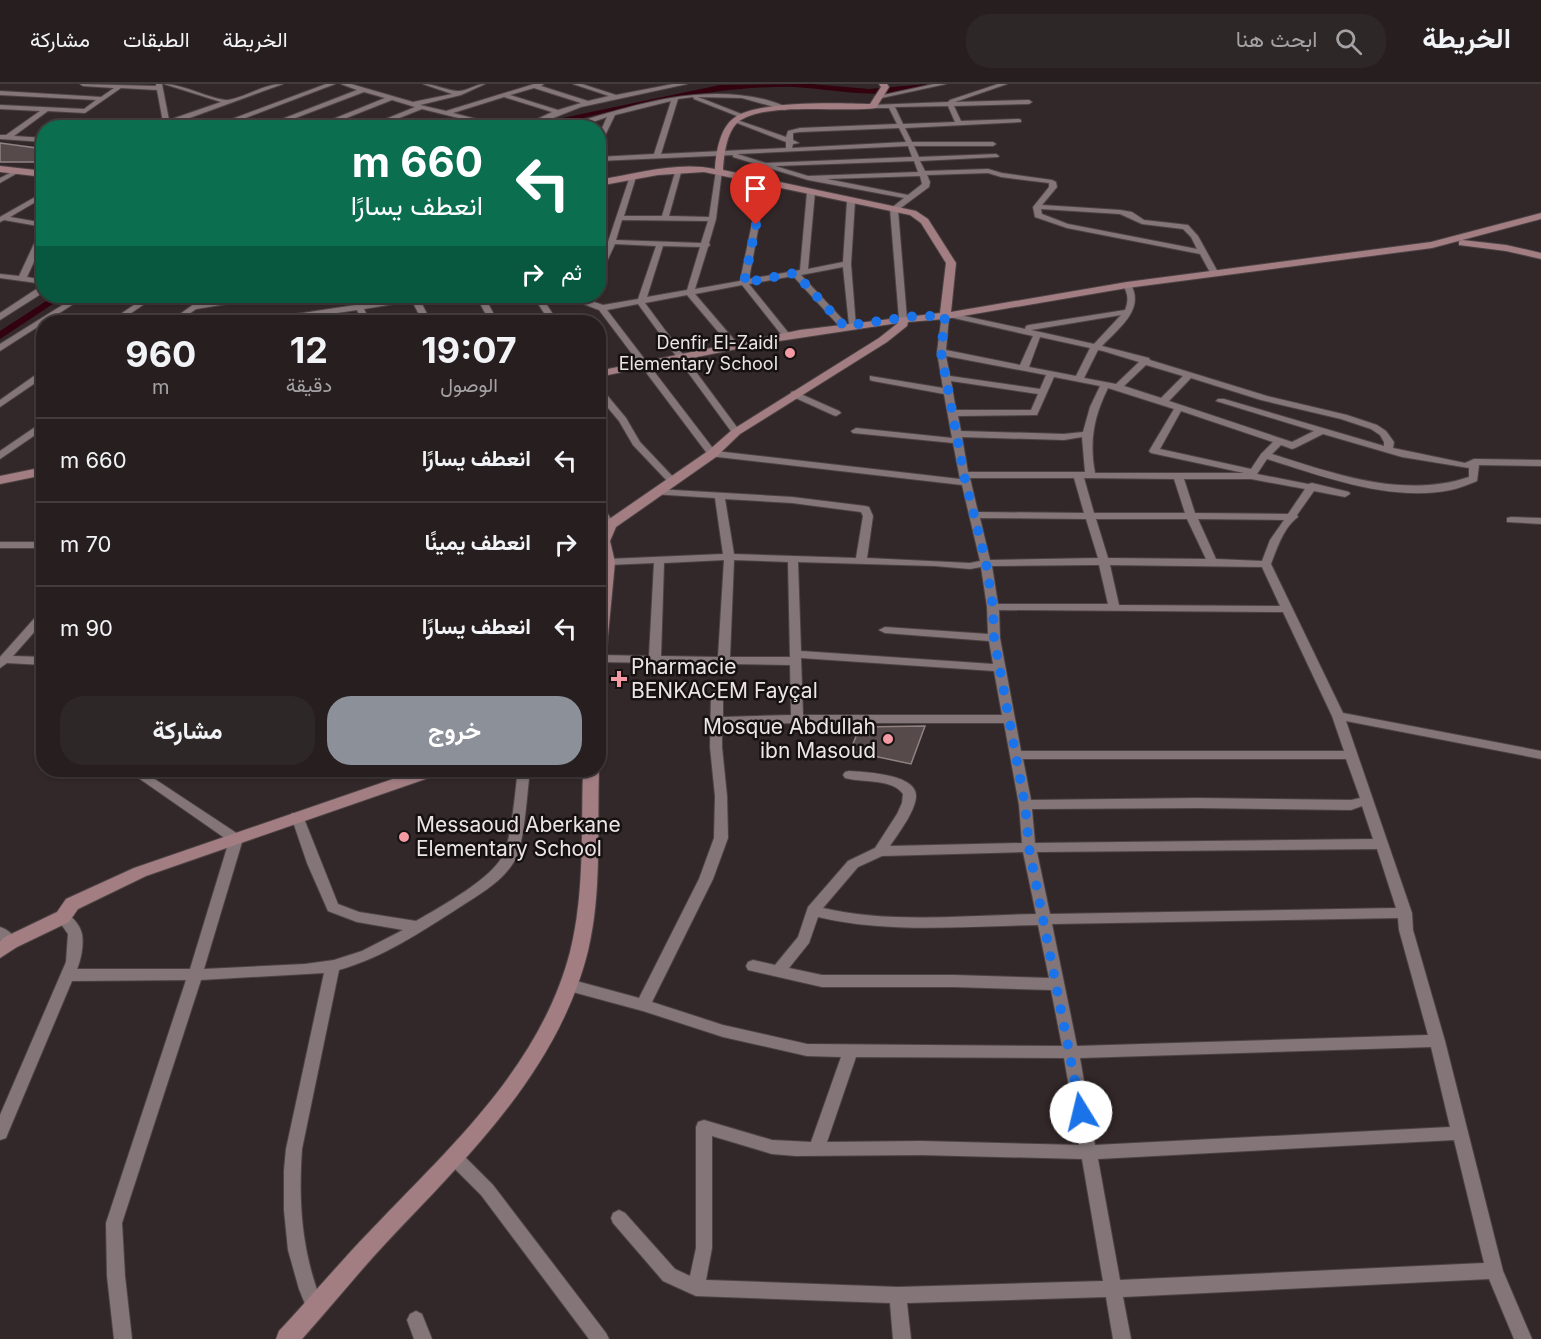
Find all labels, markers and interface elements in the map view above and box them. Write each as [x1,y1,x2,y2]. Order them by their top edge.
search box [966,14,1386,68]
text: الخريطة [1422,21,1511,55]
icon: search [1332,25,1365,58]
text: ابحث هنا [1236,26,1317,52]
text: مشاركة [30,27,90,52]
text: الطبقات [123,27,190,52]
text: الخريطة [223,27,288,52]
text: 660 m [352,136,483,187]
icon: left [504,144,582,222]
pin [730,163,781,225]
icon: arrive [739,172,772,205]
text: انعطف يسارًا [351,189,483,222]
icon: right [516,258,549,291]
text: ثم [561,259,582,285]
text: 12 [290,328,328,372]
text: 19:07 [421,328,517,372]
text: 960 [125,332,196,376]
place label: Denfir El-Zaidi Elementary School [619,332,778,374]
marker: Denfir El-Zaidi Elementary School [783,346,797,360]
text: دقيقة [286,373,332,397]
text: الوصول [440,373,498,397]
text: m [152,375,170,399]
icon: left [549,444,582,477]
text: انعطف يسارًا [422,445,531,471]
text: 660 m [60,447,127,473]
icon: right [549,528,582,561]
text: انعطف يمينًا [424,529,531,555]
text: 70 m [60,531,111,557]
icon: left [549,612,582,645]
text: انعطف يسارًا [422,613,531,639]
text: 90 m [60,615,113,641]
place label: Pharmacie BENKACEM Fayçal [631,654,818,703]
marker: Pharmacie BENKACEM Fayçal [612,672,626,686]
button: مشاركة [60,696,315,765]
button: خروج [327,696,582,765]
place label: Mosque Abdullah ibn Masoud [703,714,876,763]
marker: Mosque Abdullah ibn Masoud [881,732,895,746]
place label: Messaoud Aberkane Elementary School [416,812,621,861]
marker: Messaoud Aberkane Elementary School [397,830,411,844]
position arrow [1049,1080,1113,1144]

